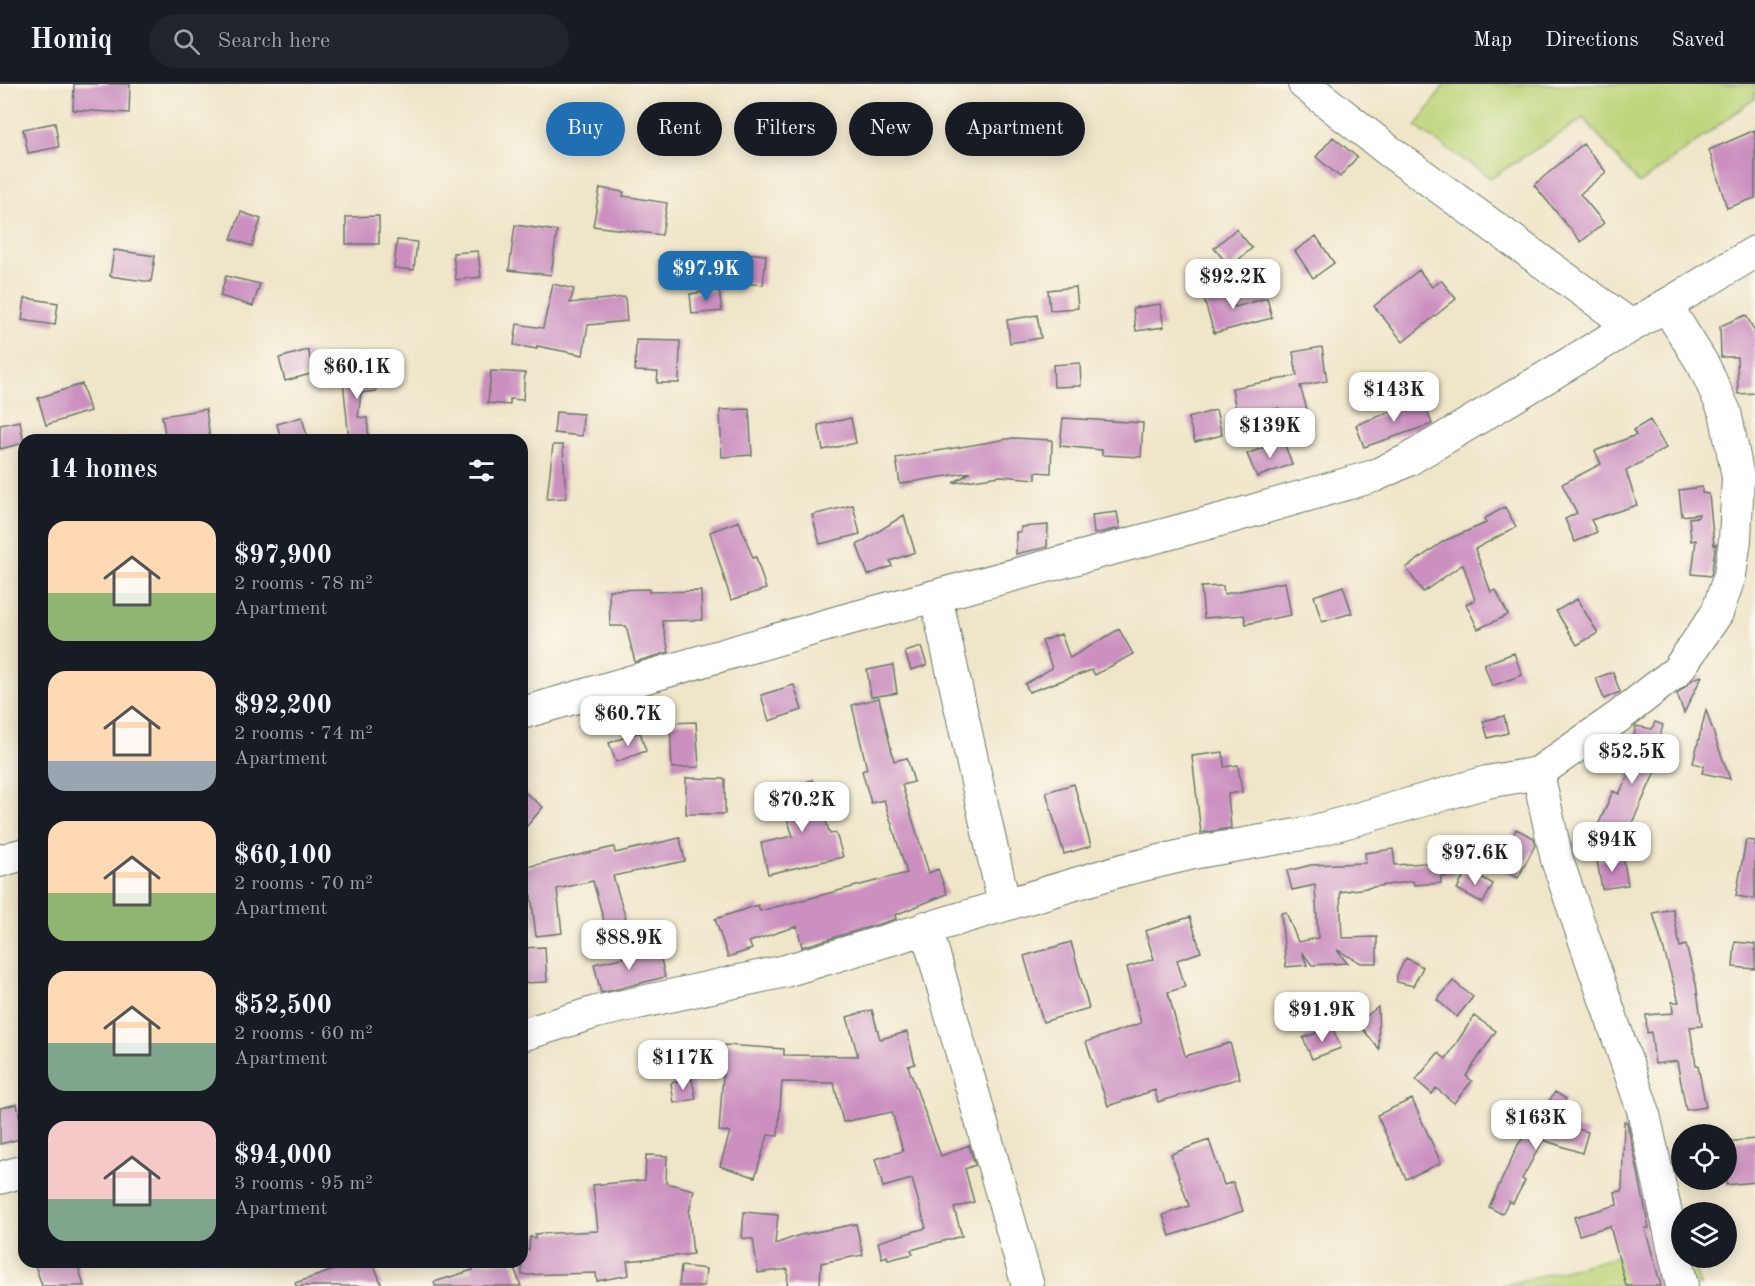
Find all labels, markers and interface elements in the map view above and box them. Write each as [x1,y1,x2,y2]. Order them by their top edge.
search box [149,14,569,68]
icon: search [170,25,203,58]
text: Homiq [30,27,113,55]
text: Search here [218,30,330,52]
text: Map [1473,30,1512,51]
text: Directions [1545,30,1639,51]
text: Saved [1672,30,1725,51]
chip: Buy [546,102,625,156]
chip: Rent [637,102,722,156]
chip: Filters [734,102,837,156]
chip: New [849,102,933,156]
chip: Apartment [945,102,1085,156]
pin: $97.9K [657,251,755,302]
pin: $92.2K [1184,259,1282,310]
text: $97.9K [672,260,740,280]
text: $92.2K [1199,268,1267,288]
pin: $60.1K [308,349,406,400]
text: $60.1K [323,358,391,378]
pin: $143K [1352,372,1436,423]
text: $143K [1363,381,1425,401]
pin: $139K [1228,408,1312,459]
text: $139K [1239,417,1301,437]
icon: filters [465,454,498,487]
text: 14 homes [48,457,157,483]
text: $97,900 [234,543,332,569]
icon: home [96,545,168,617]
text: 2 rooms · 78 m² [234,574,373,594]
text: Apartment [234,599,328,619]
text: $92,200 [234,693,332,719]
icon: home [96,695,168,767]
pin: $60.7K [579,696,677,747]
text: $60.7K [594,705,662,725]
text: 2 rooms · 74 m² [234,724,373,744]
pin: $52.5K [1583,734,1681,785]
text: $52.5K [1598,743,1666,763]
text: Apartment [234,749,328,769]
pin: $70.2K [753,782,851,833]
text: $70.2K [768,791,836,811]
pin: $94K [1576,822,1648,873]
text: $94K [1587,831,1637,851]
pin: $97.6K [1426,835,1524,886]
text: $60,100 [234,843,332,869]
text: $97.6K [1441,844,1509,864]
icon: home [96,845,168,917]
text: 2 rooms · 70 m² [234,874,373,894]
text: Apartment [234,899,328,919]
pin: $88.9K [580,920,678,971]
text: $88.9K [595,929,663,949]
pin: $91.9K [1273,992,1371,1043]
text: $52,500 [234,993,332,1019]
icon: home [96,995,168,1067]
text: $91.9K [1288,1001,1356,1021]
text: 2 rooms · 60 m² [234,1024,373,1044]
pin: $117K [641,1040,725,1091]
text: Apartment [234,1049,328,1069]
text: $117K [652,1049,714,1069]
pin: $163K [1494,1100,1578,1151]
text: $163K [1505,1109,1567,1129]
map controls [1671,1124,1737,1268]
button: locate [1671,1124,1737,1190]
text: $94,000 [234,1143,332,1169]
icon: home [96,1145,168,1217]
text: 3 rooms · 95 m² [234,1174,373,1194]
text: Apartment [234,1199,328,1219]
button: layers [1671,1202,1737,1268]

